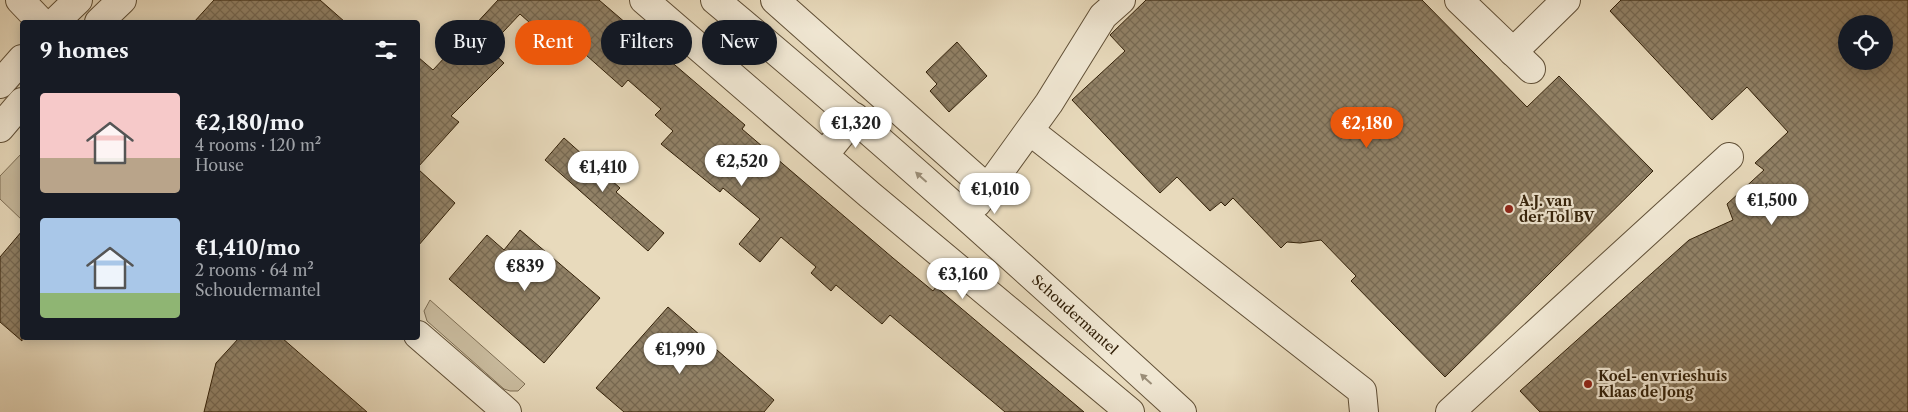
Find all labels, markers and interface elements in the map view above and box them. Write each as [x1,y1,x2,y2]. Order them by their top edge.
map controls [1838,15,1893,70]
button: locate [1838,15,1893,70]
chip: Buy [435,20,505,65]
chip: Rent [515,20,591,65]
chip: Filters [601,20,692,65]
chip: New [702,20,777,65]
icon: filters [372,36,400,64]
text: 9 homes [40,38,129,63]
pin: €1,320 [815,106,897,149]
pin: €2,180 [1326,106,1408,149]
text: €2,180/mo [195,110,304,135]
icon: home [80,113,140,173]
text: €1,320 [831,113,881,133]
text: €2,180 [1341,113,1393,133]
text: 4 rooms · 120 m² [195,135,321,155]
pin: €2,520 [701,144,783,187]
pin: €1,410 [562,150,644,193]
text: €2,520 [716,151,768,171]
text: House [195,155,244,175]
text: €1,410 [579,157,627,177]
one-way arrow [915,171,928,182]
pin: €1,010 [954,172,1036,215]
text: €1,010 [970,179,1020,199]
pin: €1,500 [1731,184,1813,226]
text: €1,500 [1747,190,1797,210]
place label: A.J. van der Tol BV [1518,192,1596,226]
marker: A.J. van der Tol BV [1503,203,1515,215]
text: €1,410/mo [195,235,300,260]
icon: home [80,238,140,298]
pin: €839 [495,250,555,292]
text: €839 [506,256,544,276]
pin: €3,160 [922,258,1004,300]
text: 2 rooms · 64 m² [195,260,314,280]
text: €3,160 [938,264,988,284]
street label: Schoudermantel [1028,271,1122,358]
text: Schoudermantel [195,280,321,300]
pin: €1,990 [639,332,721,375]
text: €1,990 [655,339,705,359]
place label: Koel- en vrieshuis Klaas de Jong [1598,367,1727,401]
one-way arrow [1141,373,1153,385]
marker: Koel- en vrieshuis Klaas de Jong [1582,378,1594,390]

